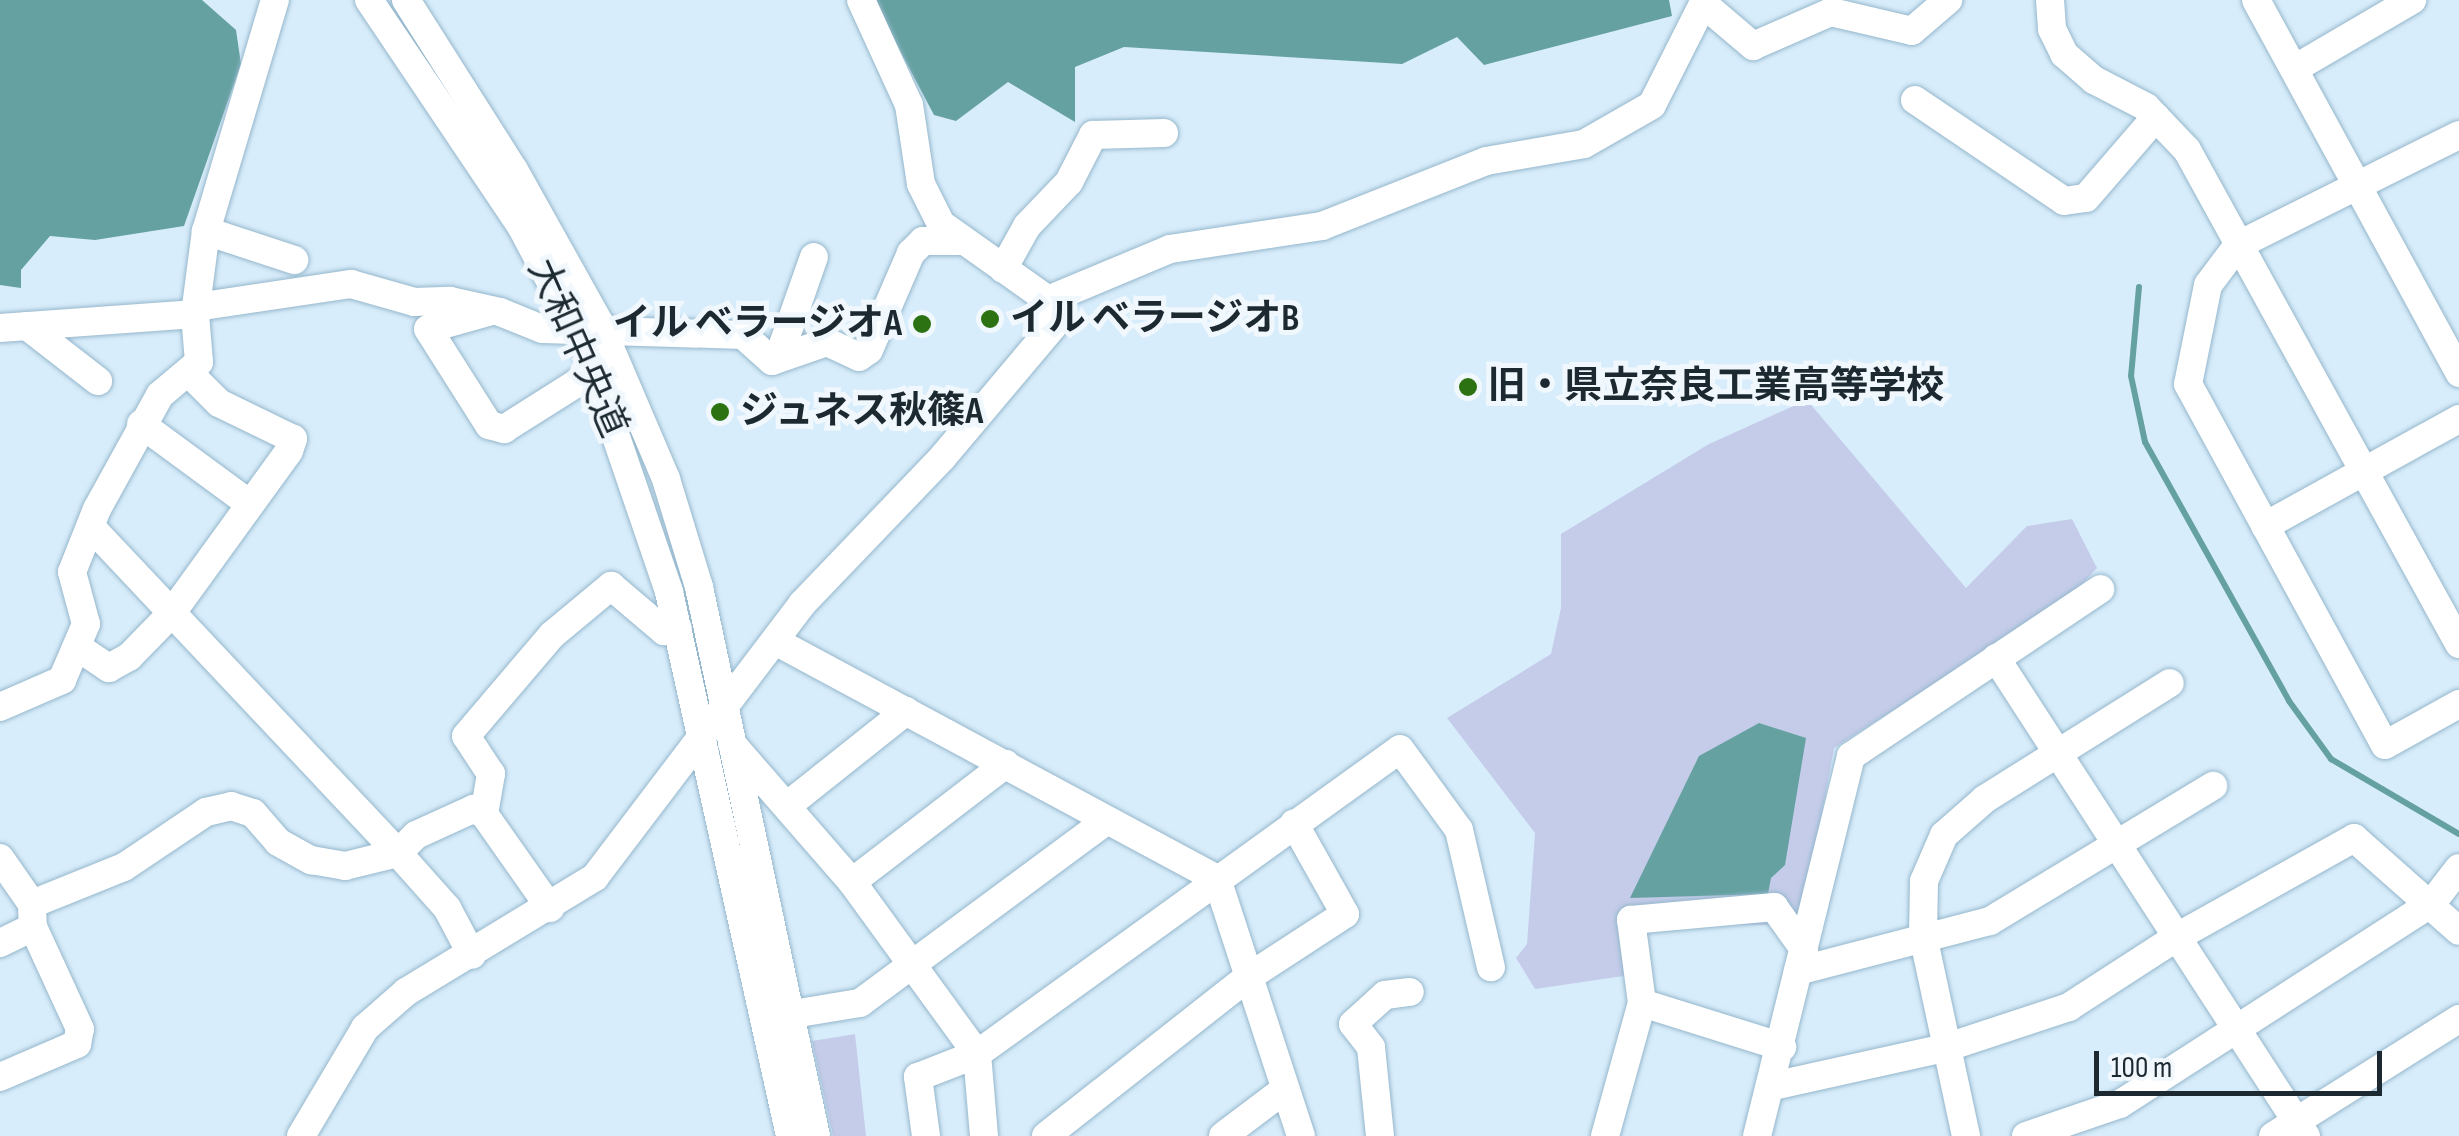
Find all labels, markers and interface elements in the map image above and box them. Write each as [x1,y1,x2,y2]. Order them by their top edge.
street label: 大和中央道 [518,252,636,444]
place label: イル ベラージオB [1010,296,1300,342]
place label: イル ベラージオA [612,301,902,347]
marker: イル ベラージオB [979,308,1001,330]
marker: イル ベラージオA [911,313,933,335]
place label: 旧・県立奈良工業高等学校 [1488,364,1944,410]
marker: 旧・県立奈良工業高等学校 [1457,376,1479,398]
place label: ジュネス秋篠A [740,389,986,435]
marker: ジュネス秋篠A [709,401,731,423]
scale bar [2099,1031,2386,1093]
text: 100 m [2111,1050,2172,1086]

